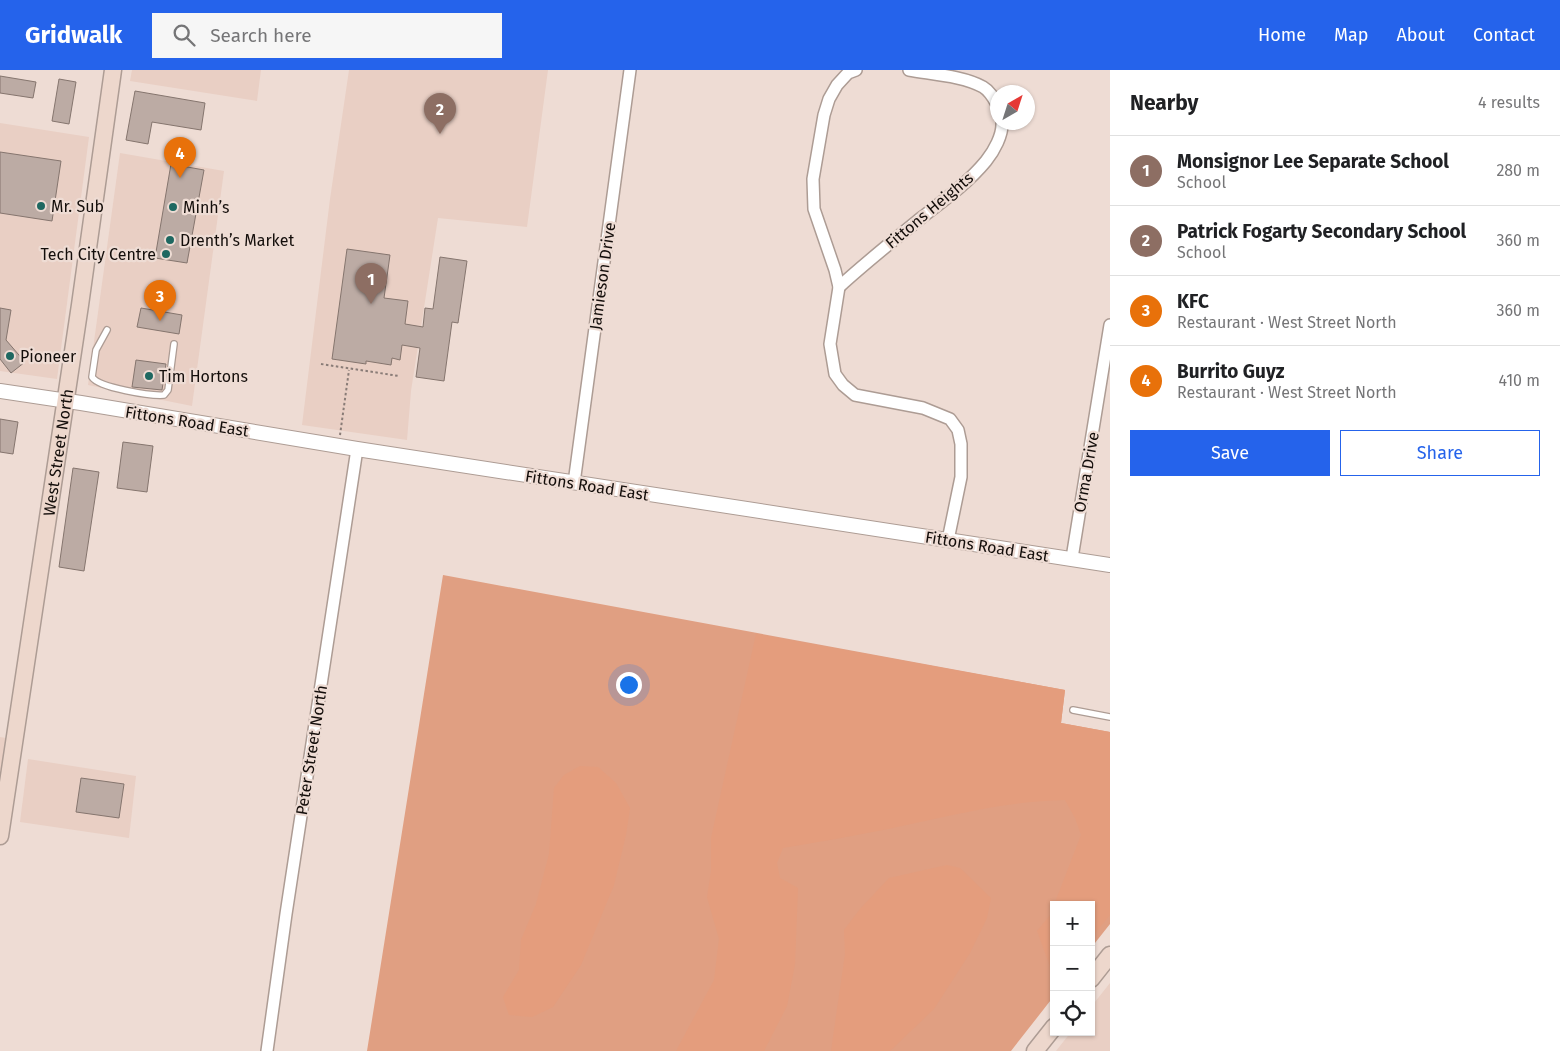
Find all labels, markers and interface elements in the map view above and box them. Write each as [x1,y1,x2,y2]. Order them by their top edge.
search box [152,13,502,58]
text: Gridwalk [25,21,122,49]
icon: search [170,21,198,49]
text: Search here [210,24,312,47]
text: Home [1258,24,1306,46]
text: Map [1334,24,1368,46]
text: About [1396,24,1445,46]
text: Contact [1473,24,1535,46]
north arrow [990,85,1035,130]
text: Nearby [1130,90,1198,116]
pin: 2 [424,93,456,134]
text: 4 results [1478,93,1540,112]
pin: 4 [164,137,196,178]
text: Monsignor Lee Separate School [1177,150,1449,173]
text: 1 [1142,161,1150,180]
text: 280 m [1496,161,1540,180]
street label: Fittons Heights [882,168,977,253]
text: School [1177,173,1226,192]
place label: Mr. Sub [51,197,104,216]
place label: Minh’s [183,198,230,217]
marker: Mr. Sub [35,200,47,212]
marker: Minh’s [167,201,179,213]
text: Patrick Fogarty Secondary School [1177,220,1466,243]
street label: Jamieson Drive [586,221,619,331]
place label: Drenth’s Market [180,231,294,250]
text: 2 [1142,231,1150,250]
text: 360 m [1497,231,1540,250]
marker: Drenth’s Market [164,234,176,246]
text: School [1177,243,1226,262]
place label: Tech City Centre [40,245,156,264]
marker: Tech City Centre [160,248,172,260]
pin: 1 [355,263,387,304]
pin: 3 [144,280,176,321]
text: KFC [1177,290,1209,313]
text: 3 [1142,301,1150,320]
text: 360 m [1497,301,1540,320]
text: Restaurant · West Street North [1177,313,1397,332]
place label: Pioneer [20,347,77,366]
marker: Pioneer [4,350,16,362]
text: Burrito Guyz [1177,360,1284,383]
place label: Tim Hortons [159,367,248,386]
marker: Tim Hortons [143,370,155,382]
text: 4 [1141,371,1151,390]
text: 410 m [1499,371,1540,390]
text: Restaurant · West Street North [1177,383,1397,402]
street label: West Street North [39,387,77,517]
street label: Fittons Road East [124,402,250,441]
street label: Orma Drive [1070,430,1103,514]
button: Save [1130,430,1330,476]
button: Share [1340,430,1540,476]
street label: Fittons Road East [524,466,650,505]
street label: Fittons Road East [924,527,1050,566]
your location [616,672,642,698]
street label: Peter Street North [292,684,331,816]
map controls [1050,901,1095,1036]
button: + [1050,901,1095,946]
button: − [1050,946,1095,991]
button: locate [1050,991,1095,1036]

